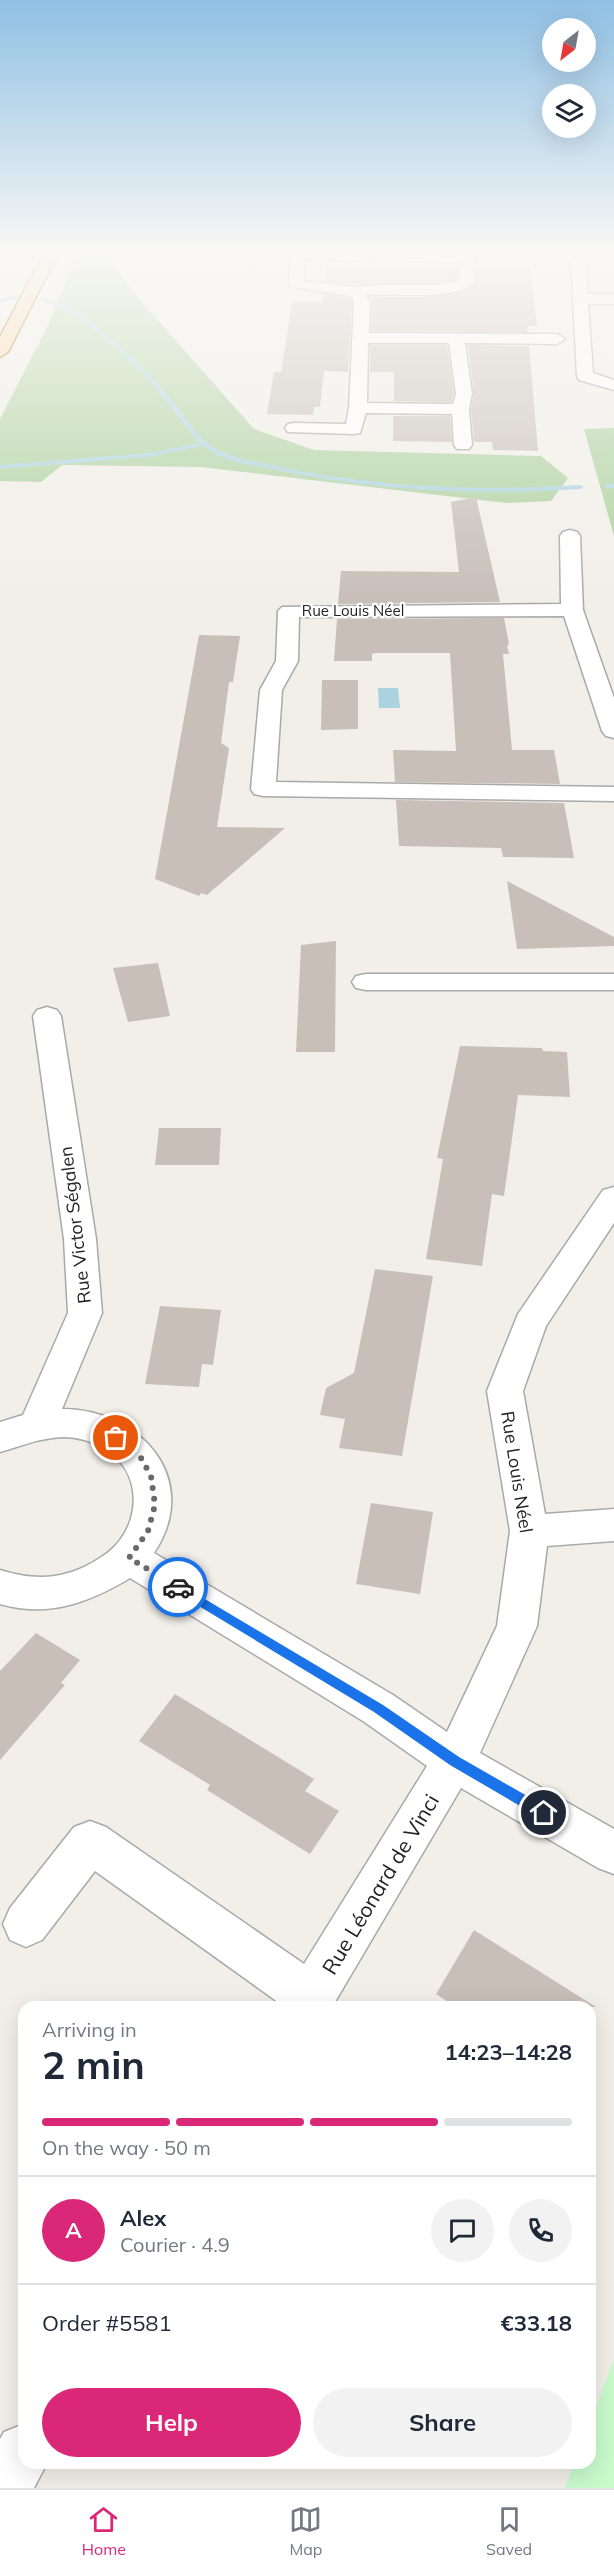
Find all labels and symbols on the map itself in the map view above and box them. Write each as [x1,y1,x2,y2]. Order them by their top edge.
north arrow [542,18,596,72]
street label: Rue Louis Néel [302,601,404,620]
street label: Rue Victor Ségalen [54,1145,96,1305]
street label: Rue Louis Néel [496,1409,538,1535]
pin [90,1412,141,1463]
courier [148,1557,208,1617]
pin [518,1787,569,1838]
street label: Rue Léonard de Vinci [316,1789,444,1979]

